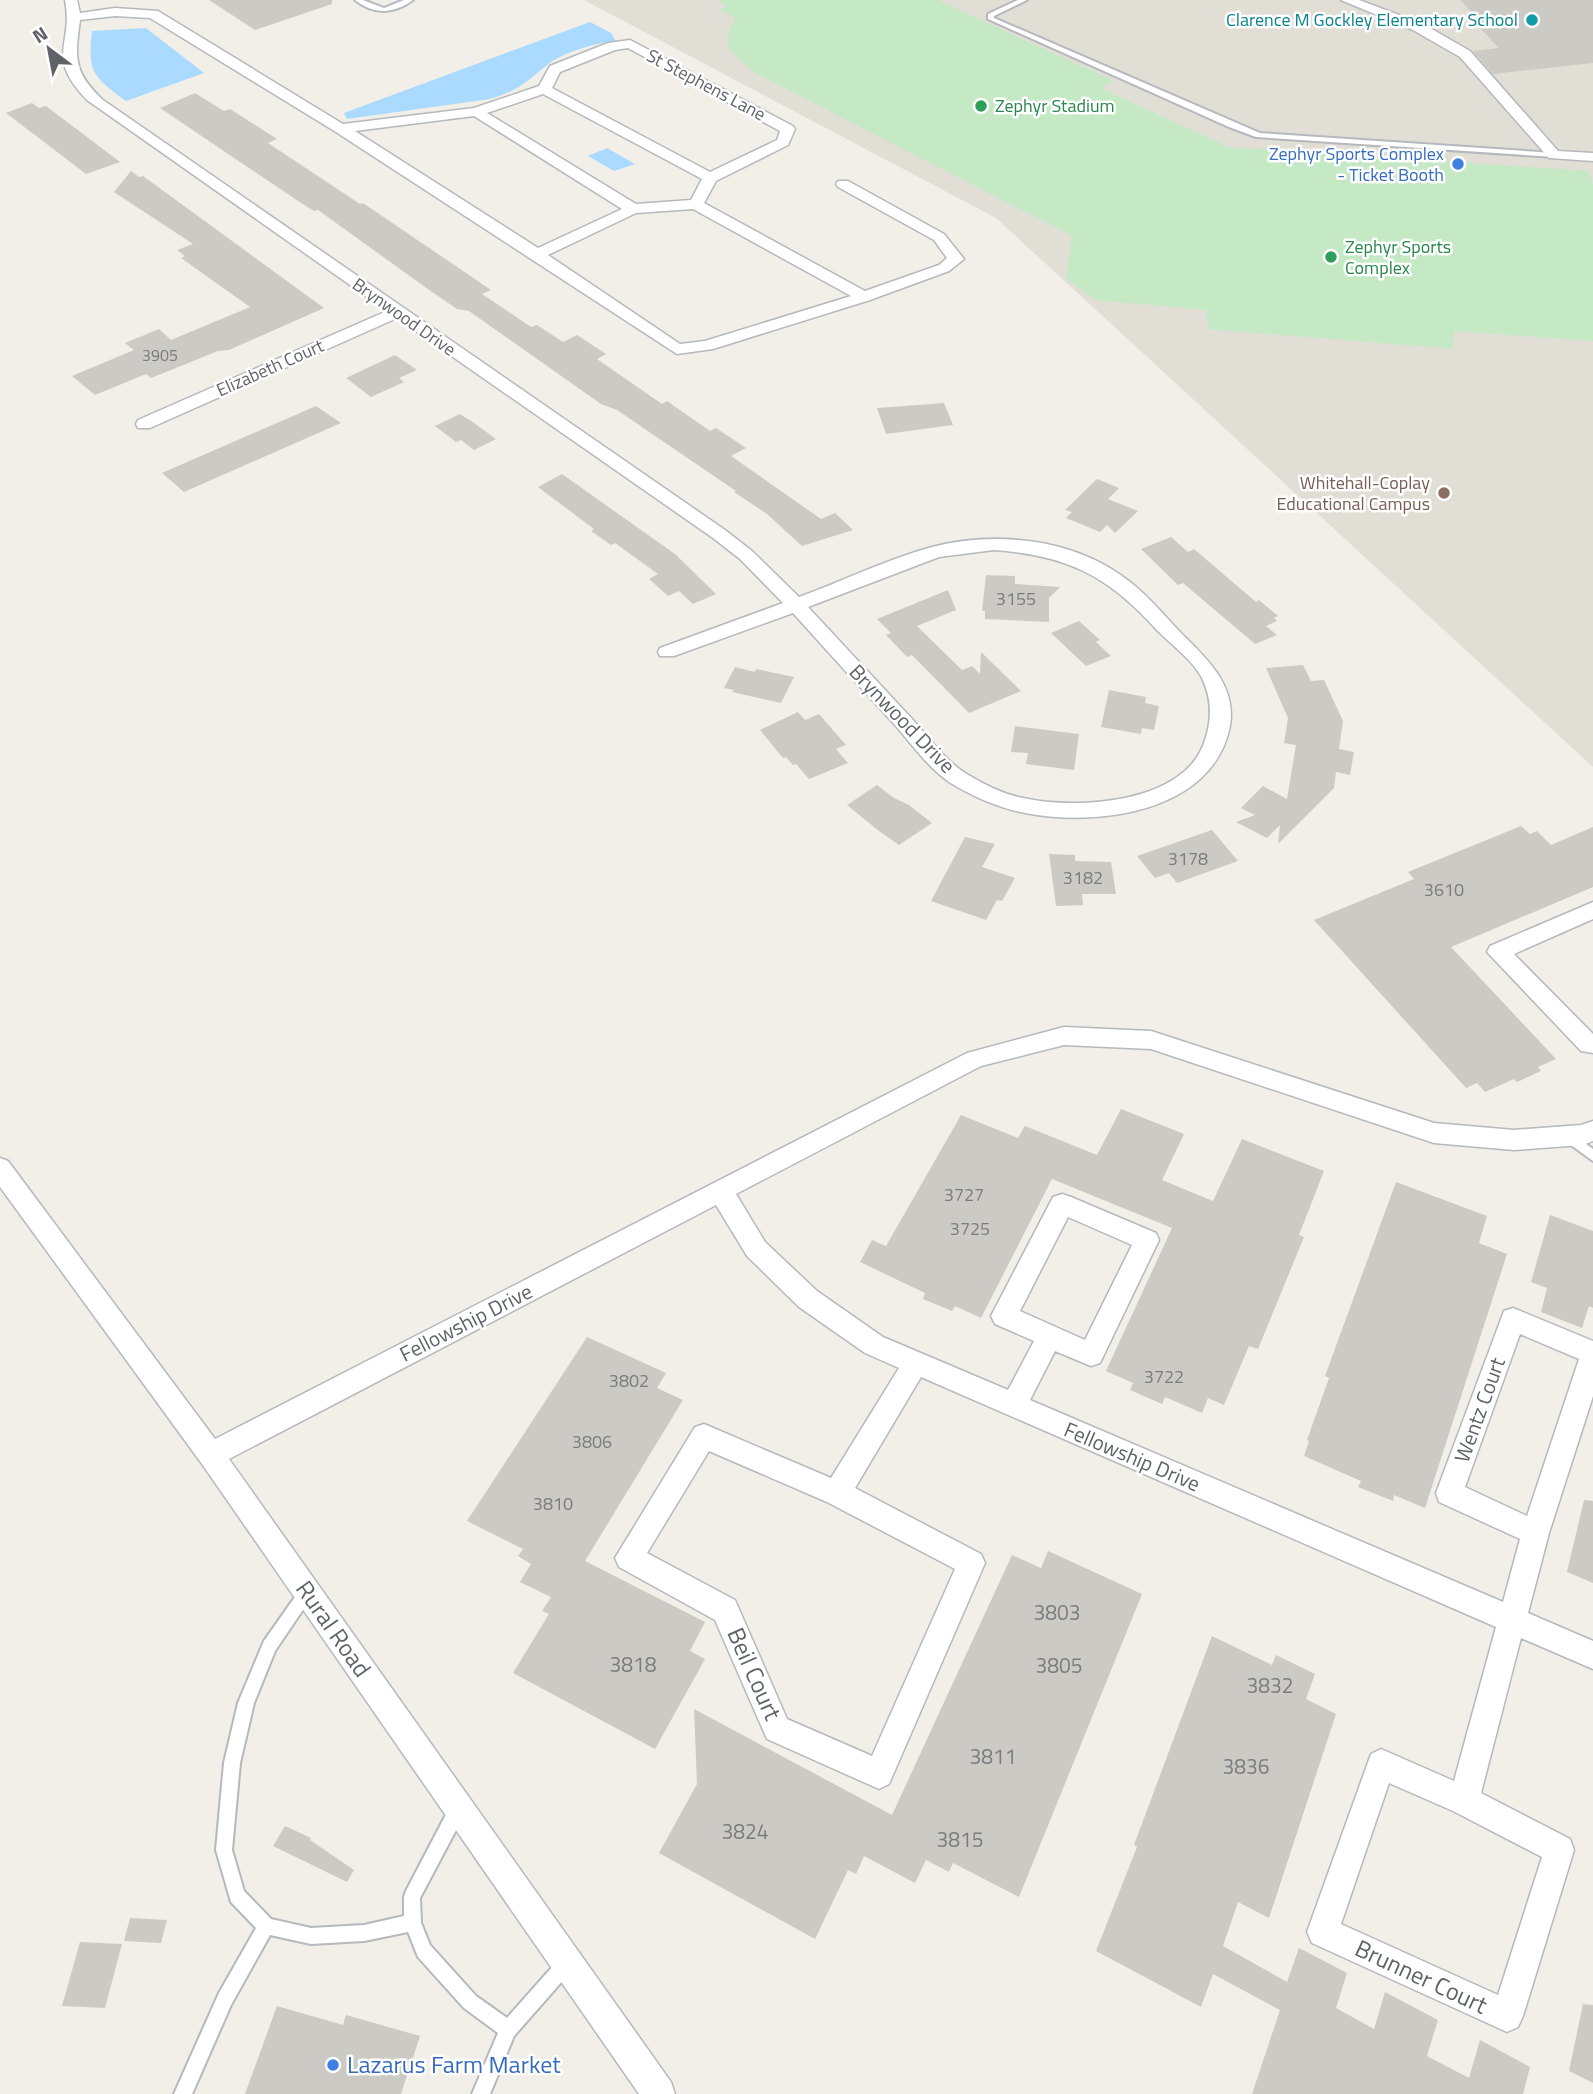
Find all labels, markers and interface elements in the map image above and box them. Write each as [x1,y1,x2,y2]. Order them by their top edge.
place label: Clarence M Gockley Elementary School [1226,6,1518,33]
marker: Clarence M Gockley Elementary School [1524,12,1540,28]
north arrow [14,14,84,84]
text: N [26,18,53,50]
street label: St Stephens Lane [642,42,771,127]
place label: Zephyr Stadium [995,92,1114,119]
marker: Zephyr Stadium [973,98,989,114]
place label: Zephyr Sports Complex - Ticket Booth [1269,140,1444,188]
marker: Zephyr Sports Complex - Ticket Booth [1450,156,1466,172]
place label: Zephyr Sports Complex [1345,233,1451,281]
marker: Zephyr Sports Complex [1323,249,1339,265]
street label: Brynwood Drive [347,271,462,362]
street label: Elizabeth Court [212,332,328,403]
house number: 3905 [142,343,178,367]
place label: Whitehall-Coplay Educational Campus [1276,469,1430,517]
marker: Whitehall-Coplay Educational Campus [1436,485,1452,501]
house number: 3155 [996,585,1036,612]
street label: Brynwood Drive [842,656,963,780]
house number: 3178 [1168,845,1208,872]
house number: 3182 [1063,864,1103,891]
house number: 3610 [1424,876,1464,903]
house number: 3727 [944,1181,984,1208]
house number: 3725 [950,1215,990,1242]
street label: Fellowship Drive [394,1275,537,1369]
street label: Wentz Court [1445,1352,1513,1467]
house number: 3722 [1144,1363,1184,1390]
house number: 3802 [609,1367,649,1394]
street label: Fellowship Drive [1059,1413,1205,1499]
house number: 3806 [572,1428,612,1455]
house number: 3810 [533,1490,573,1517]
street label: Rural Road [287,1573,380,1684]
house number: 3803 [1033,1596,1081,1628]
street label: Beil Court [719,1622,792,1726]
house number: 3818 [609,1648,657,1680]
house number: 3805 [1035,1649,1083,1681]
house number: 3832 [1246,1669,1294,1701]
house number: 3811 [969,1740,1017,1772]
house number: 3836 [1222,1750,1270,1782]
house number: 3824 [721,1815,769,1847]
house number: 3815 [936,1823,984,1855]
street label: Brunner Court [1349,1930,1494,2023]
place label: Lazarus Farm Market [347,2046,561,2082]
marker: Lazarus Farm Market [325,2057,341,2073]

